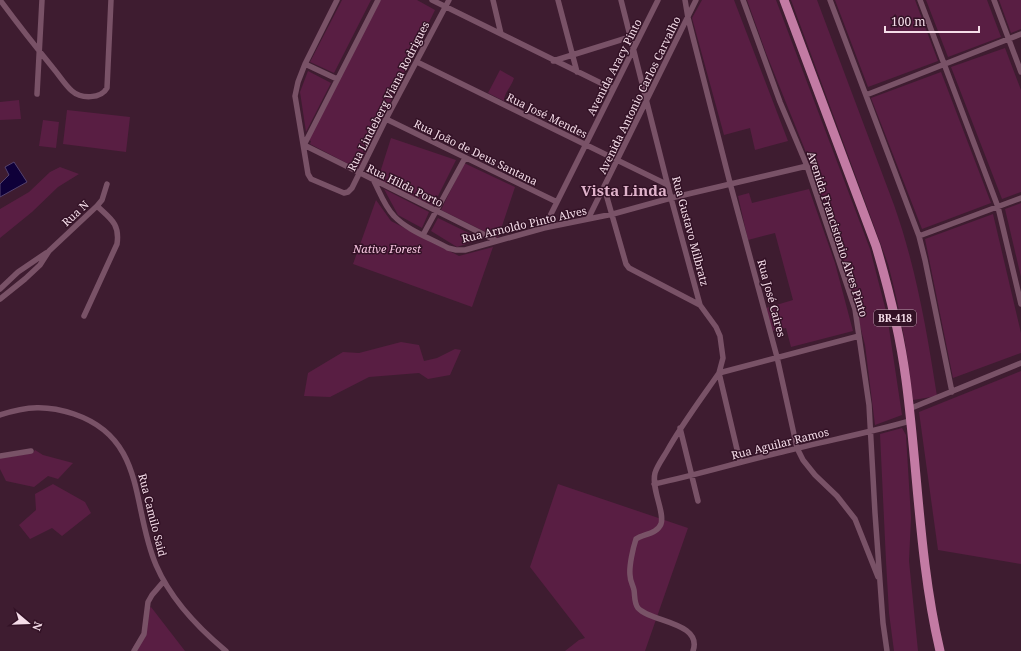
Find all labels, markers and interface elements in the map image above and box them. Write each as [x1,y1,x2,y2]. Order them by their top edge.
scale bar [885,8,979,34]
text: 100 m [891,13,926,30]
street label: Avenida Antonio Carlos Carvalho [594,14,684,176]
street label: Avenida Aracy Pinto [583,16,645,118]
street label: Rua Lindeberg Viana Rodrigues [344,19,432,173]
street label: Rua José Mendes [504,89,590,141]
street label: Rua João de Deus Santana [412,116,540,188]
street label: Avenida Francistonio Alves Pinto [804,149,872,319]
street label: Rua Hilda Porto [364,160,446,210]
street label: Rua Gustavo Milbratz [669,174,713,288]
district label: Vista Linda [581,180,667,200]
street label: Rua N [58,196,92,229]
street label: Rua Arnoldo Pinto Alves [460,202,588,246]
park label: Native Forest [352,241,422,256]
street label: Rua José Caires [754,258,790,338]
road number: BR-418 [874,310,916,326]
street label: Rua Aguilar Ramos [730,424,830,462]
street label: Rua Camilo Said [135,472,171,558]
north arrow [8,603,48,643]
text: N [29,620,46,633]

